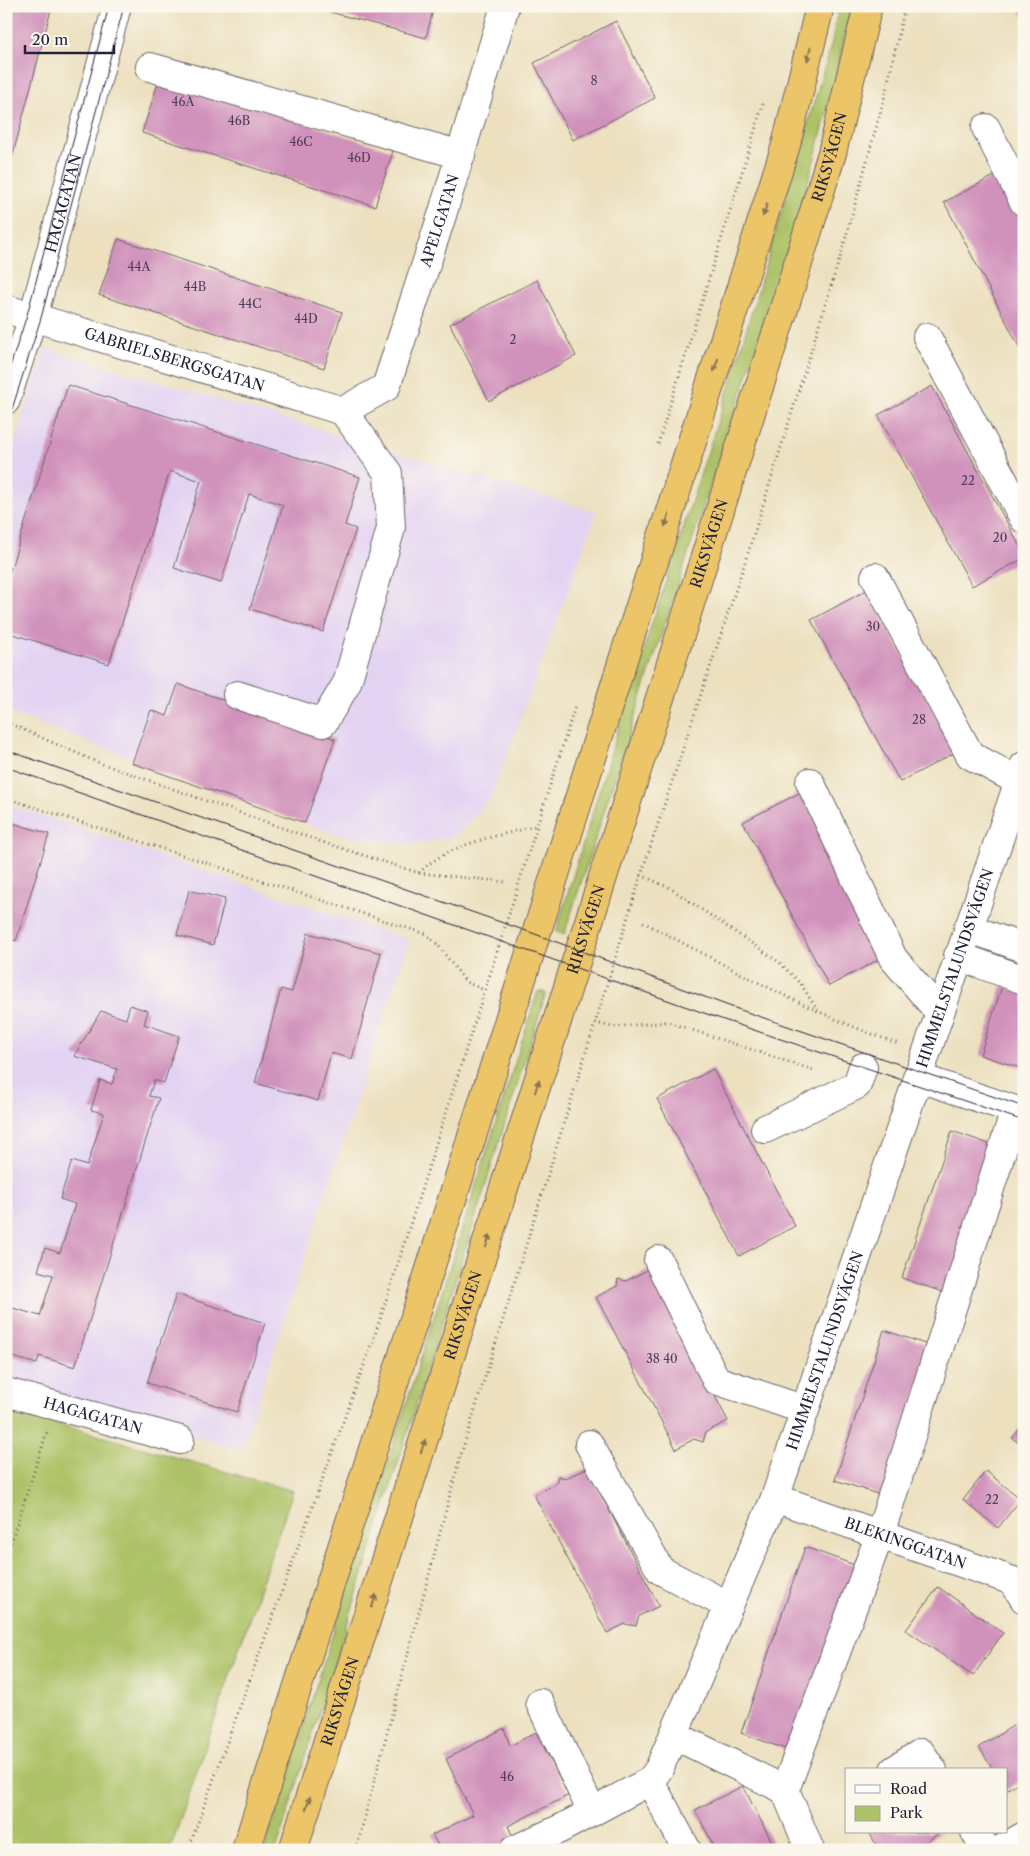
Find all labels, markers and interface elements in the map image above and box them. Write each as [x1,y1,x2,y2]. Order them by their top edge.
scale bar [25,22,114,54]
text: 20 m [32,30,68,49]
one-way arrow [805,46,813,61]
house number: 8 [590,73,598,88]
house number: 46A [172,94,196,109]
street label: RIKSVÄGEN [807,110,851,204]
house number: 46B [228,113,250,128]
house number: 46C [289,134,313,149]
house number: 46D [347,150,371,165]
street label: HAGAGATAN [41,152,86,255]
street label: APELGATAN [415,172,463,271]
one-way arrow [761,203,769,218]
house number: 44A [128,259,152,274]
house number: 44B [184,279,206,294]
house number: 44C [238,296,262,311]
house number: 44D [294,311,318,326]
street label: GABRIELSBERGSGATAN [82,323,267,396]
house number: 2 [510,332,517,347]
one-way arrow [712,358,720,373]
house number: 22 [961,473,975,488]
street label: RIKSVÄGEN [686,497,732,590]
one-way arrow [663,513,671,528]
house number: 20 [993,530,1007,545]
house number: 30 [866,619,880,634]
house number: 28 [912,712,926,727]
street label: HIMMELSTALUNDSVÄGEN [912,866,997,1070]
street label: RIKSVÄGEN [563,883,609,976]
one-way arrow [534,1078,542,1093]
one-way arrow [485,1233,493,1248]
street label: HIMMELSTALUNDSVÄGEN [782,1248,867,1453]
street label: RIKSVÄGEN [440,1268,486,1362]
house number: 38 40 [646,1351,678,1366]
street label: HAGAGATAN [41,1393,144,1438]
one-way arrow [420,1438,428,1453]
house number: 22 [985,1492,999,1507]
street label: BLEKINGGATAN [842,1513,969,1573]
one-way arrow [371,1593,378,1608]
street label: RIKSVÄGEN [317,1654,363,1748]
legend [845,1768,1008,1834]
house number: 46 [500,1769,514,1784]
text: Road [890,1779,927,1798]
one-way arrow [305,1796,313,1811]
text: Park [890,1803,924,1822]

